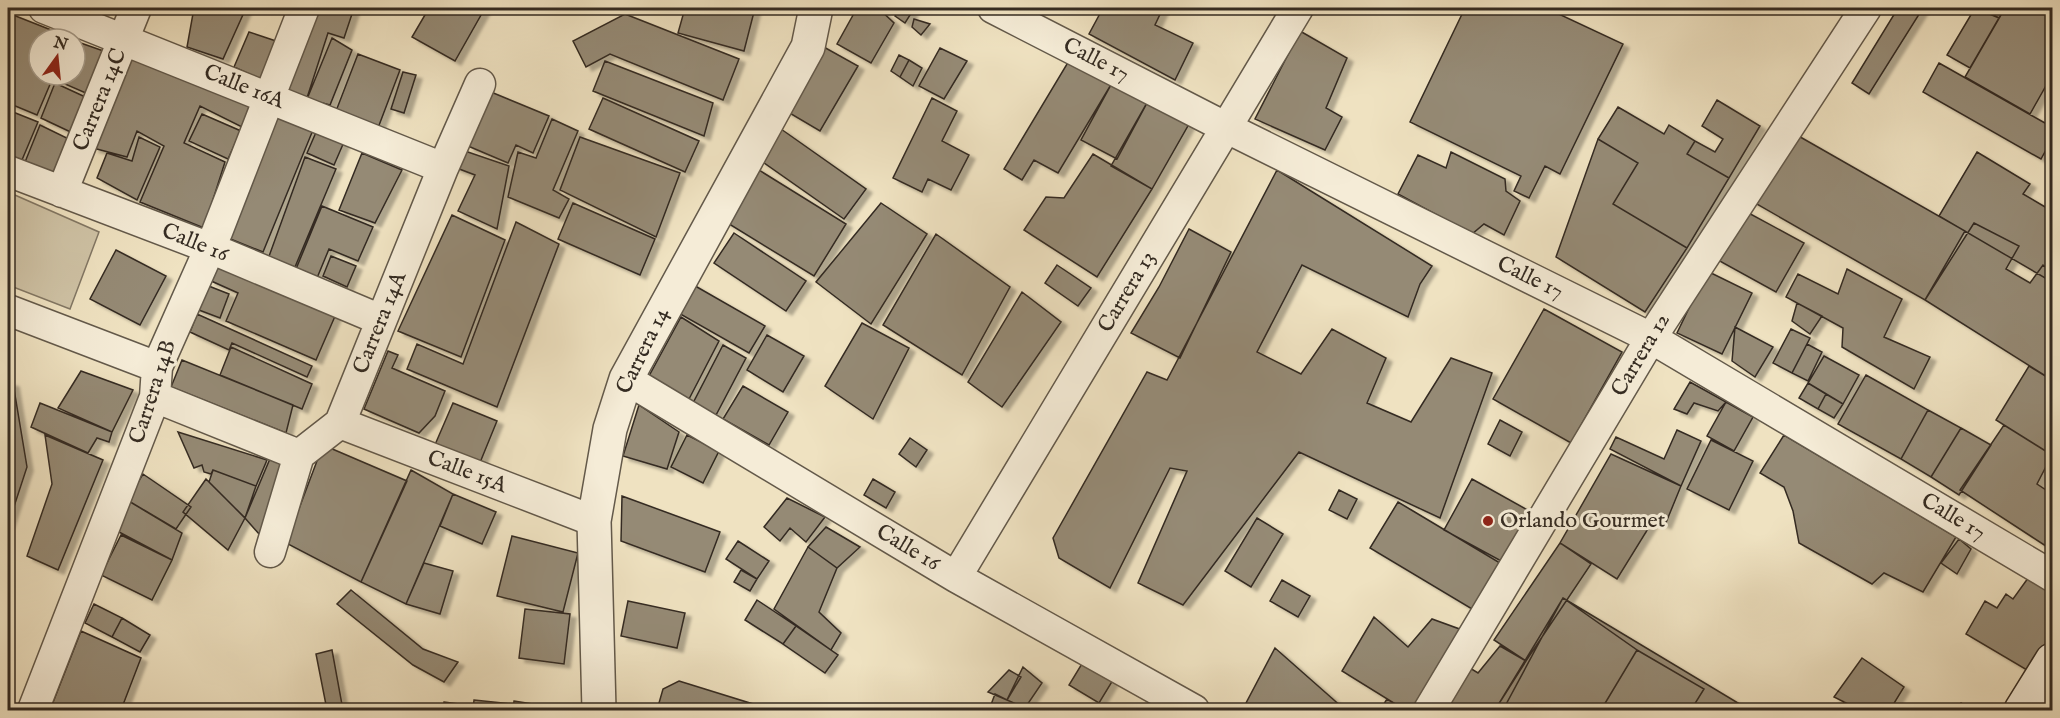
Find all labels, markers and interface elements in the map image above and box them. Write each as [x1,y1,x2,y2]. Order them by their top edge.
north arrow [27,27,87,87]
street label: Calle 17 [1058,32,1134,88]
text: N [50,33,70,56]
street label: Carrera 14C [67,44,133,156]
street label: Calle 16A [200,58,289,116]
street label: Calle 16 [158,217,233,269]
street label: Carrera 13 [1092,246,1162,338]
street label: Calle 17 [1492,250,1568,306]
street label: Carrera 14A [347,267,414,378]
street label: Carrera 14 [610,303,676,399]
street label: Carrera 12 [1605,308,1677,402]
street label: Carrera 14B [123,337,183,447]
street label: Calle 15A [423,444,512,500]
street label: Calle 17 [1916,487,1990,547]
place label: Orlando Gourmet [1500,507,1666,535]
marker: Orlando Gourmet [1481,514,1495,528]
street label: Calle 16 [871,518,946,578]

